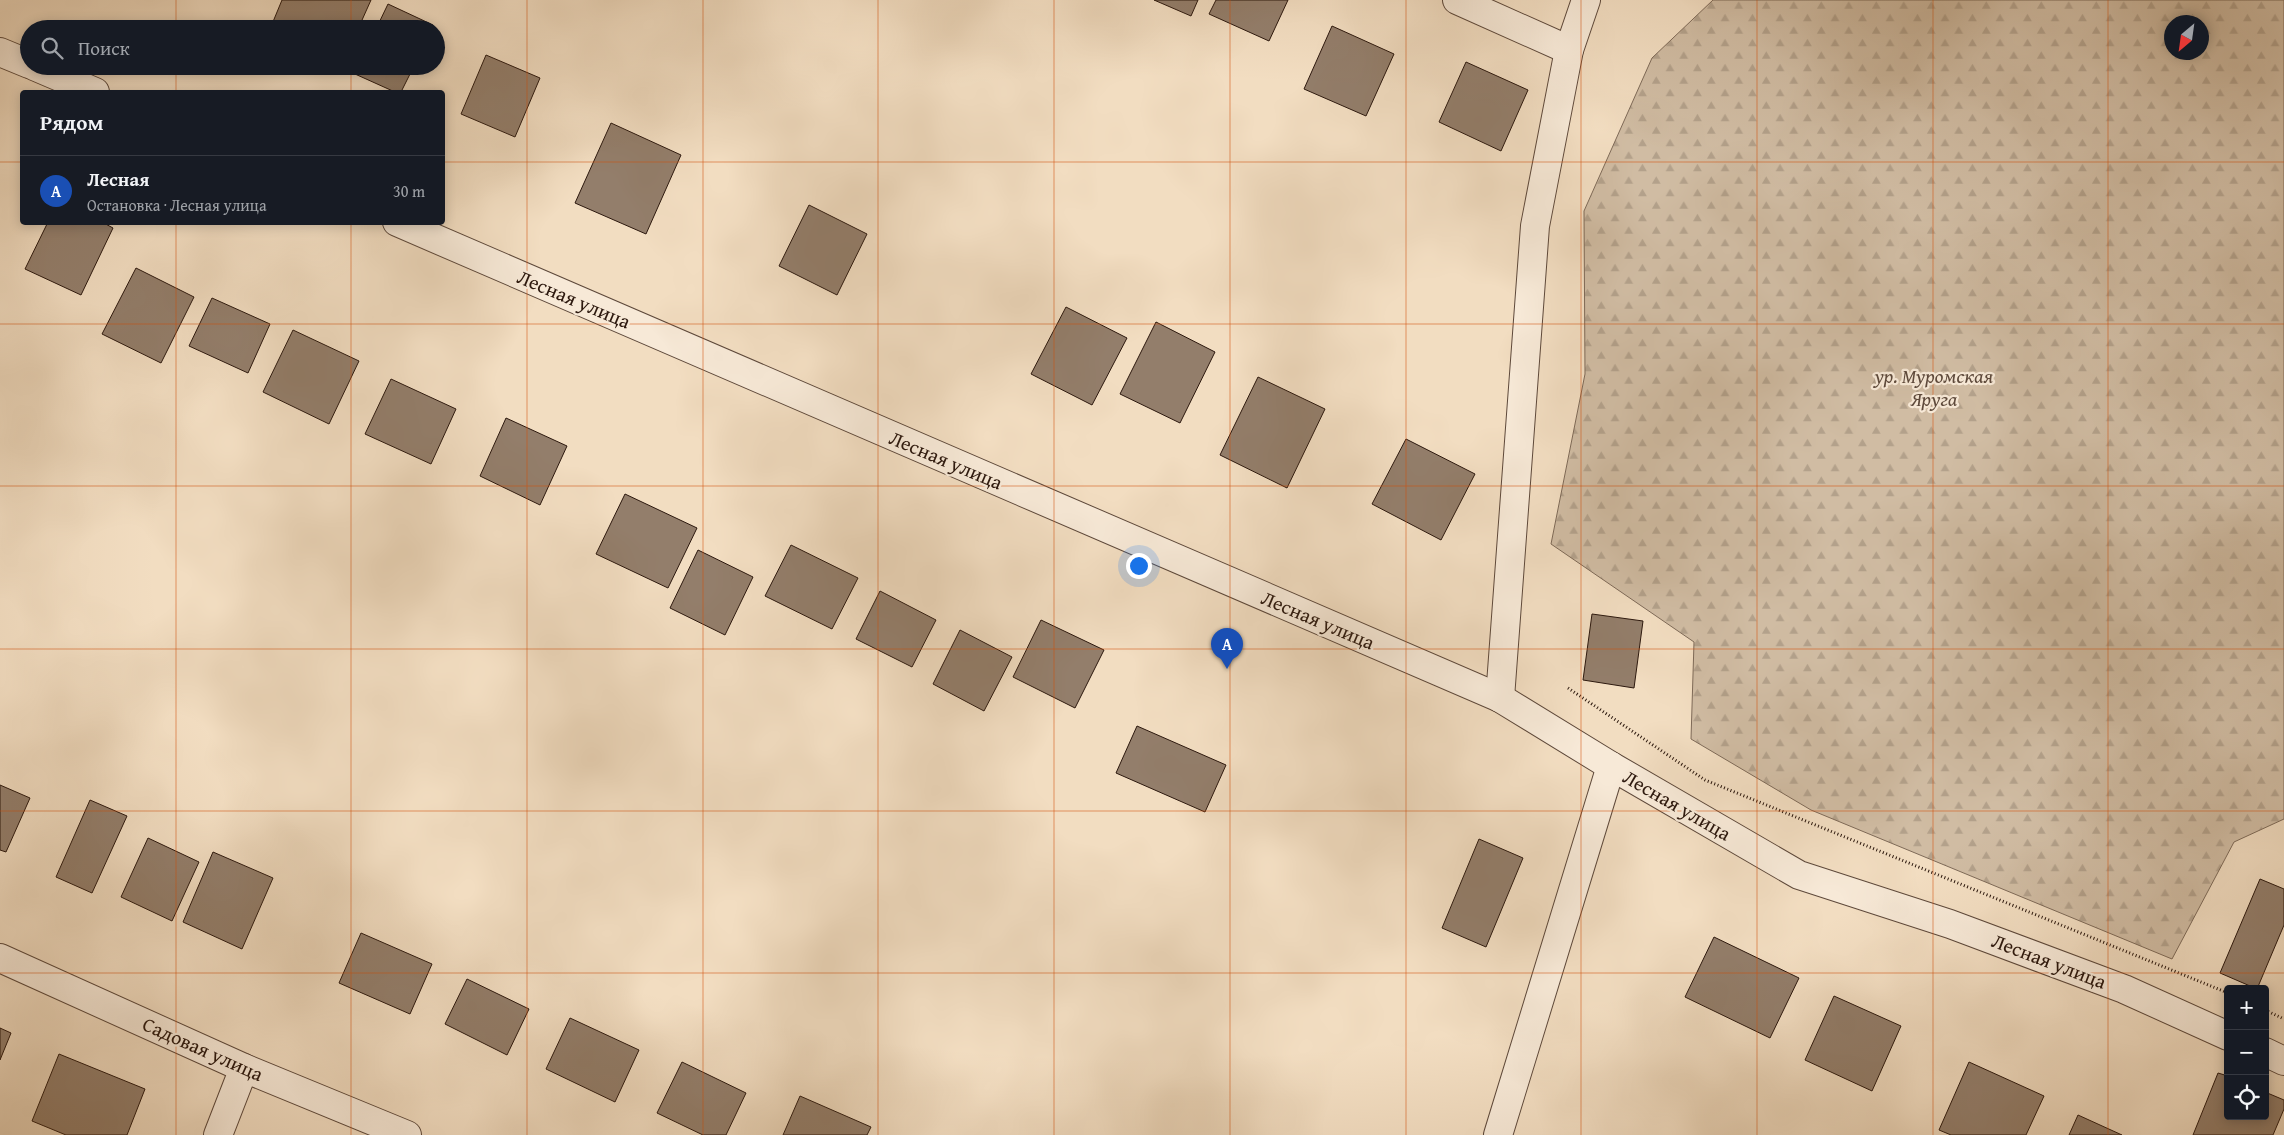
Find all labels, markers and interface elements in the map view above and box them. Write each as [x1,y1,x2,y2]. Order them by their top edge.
north arrow [2164,15,2209,60]
search box [20,20,445,75]
icon: search [38,34,66,62]
text: Поиск [78,34,130,62]
text: Рядом [40,107,103,138]
text: Лесная [87,165,149,193]
text: A [51,179,61,203]
text: 30 m [393,179,425,203]
text: Остановка · Лесная улица [87,193,267,217]
street label: Лесная улица [513,262,636,336]
park label: ур. Муромская Яруга [1873,361,1994,413]
street label: Лесная улица [885,423,1008,497]
your location [1126,553,1152,579]
street label: Лесная улица [1257,583,1380,657]
pin: A [1211,628,1243,669]
street label: Лесная улица [1618,762,1737,848]
street label: Лесная улица [1988,925,2111,996]
map controls [2224,985,2269,1120]
button: + [2224,985,2269,1030]
street label: Садовая улица [138,1009,269,1088]
button: − [2224,1030,2269,1075]
button: locate [2224,1075,2269,1120]

